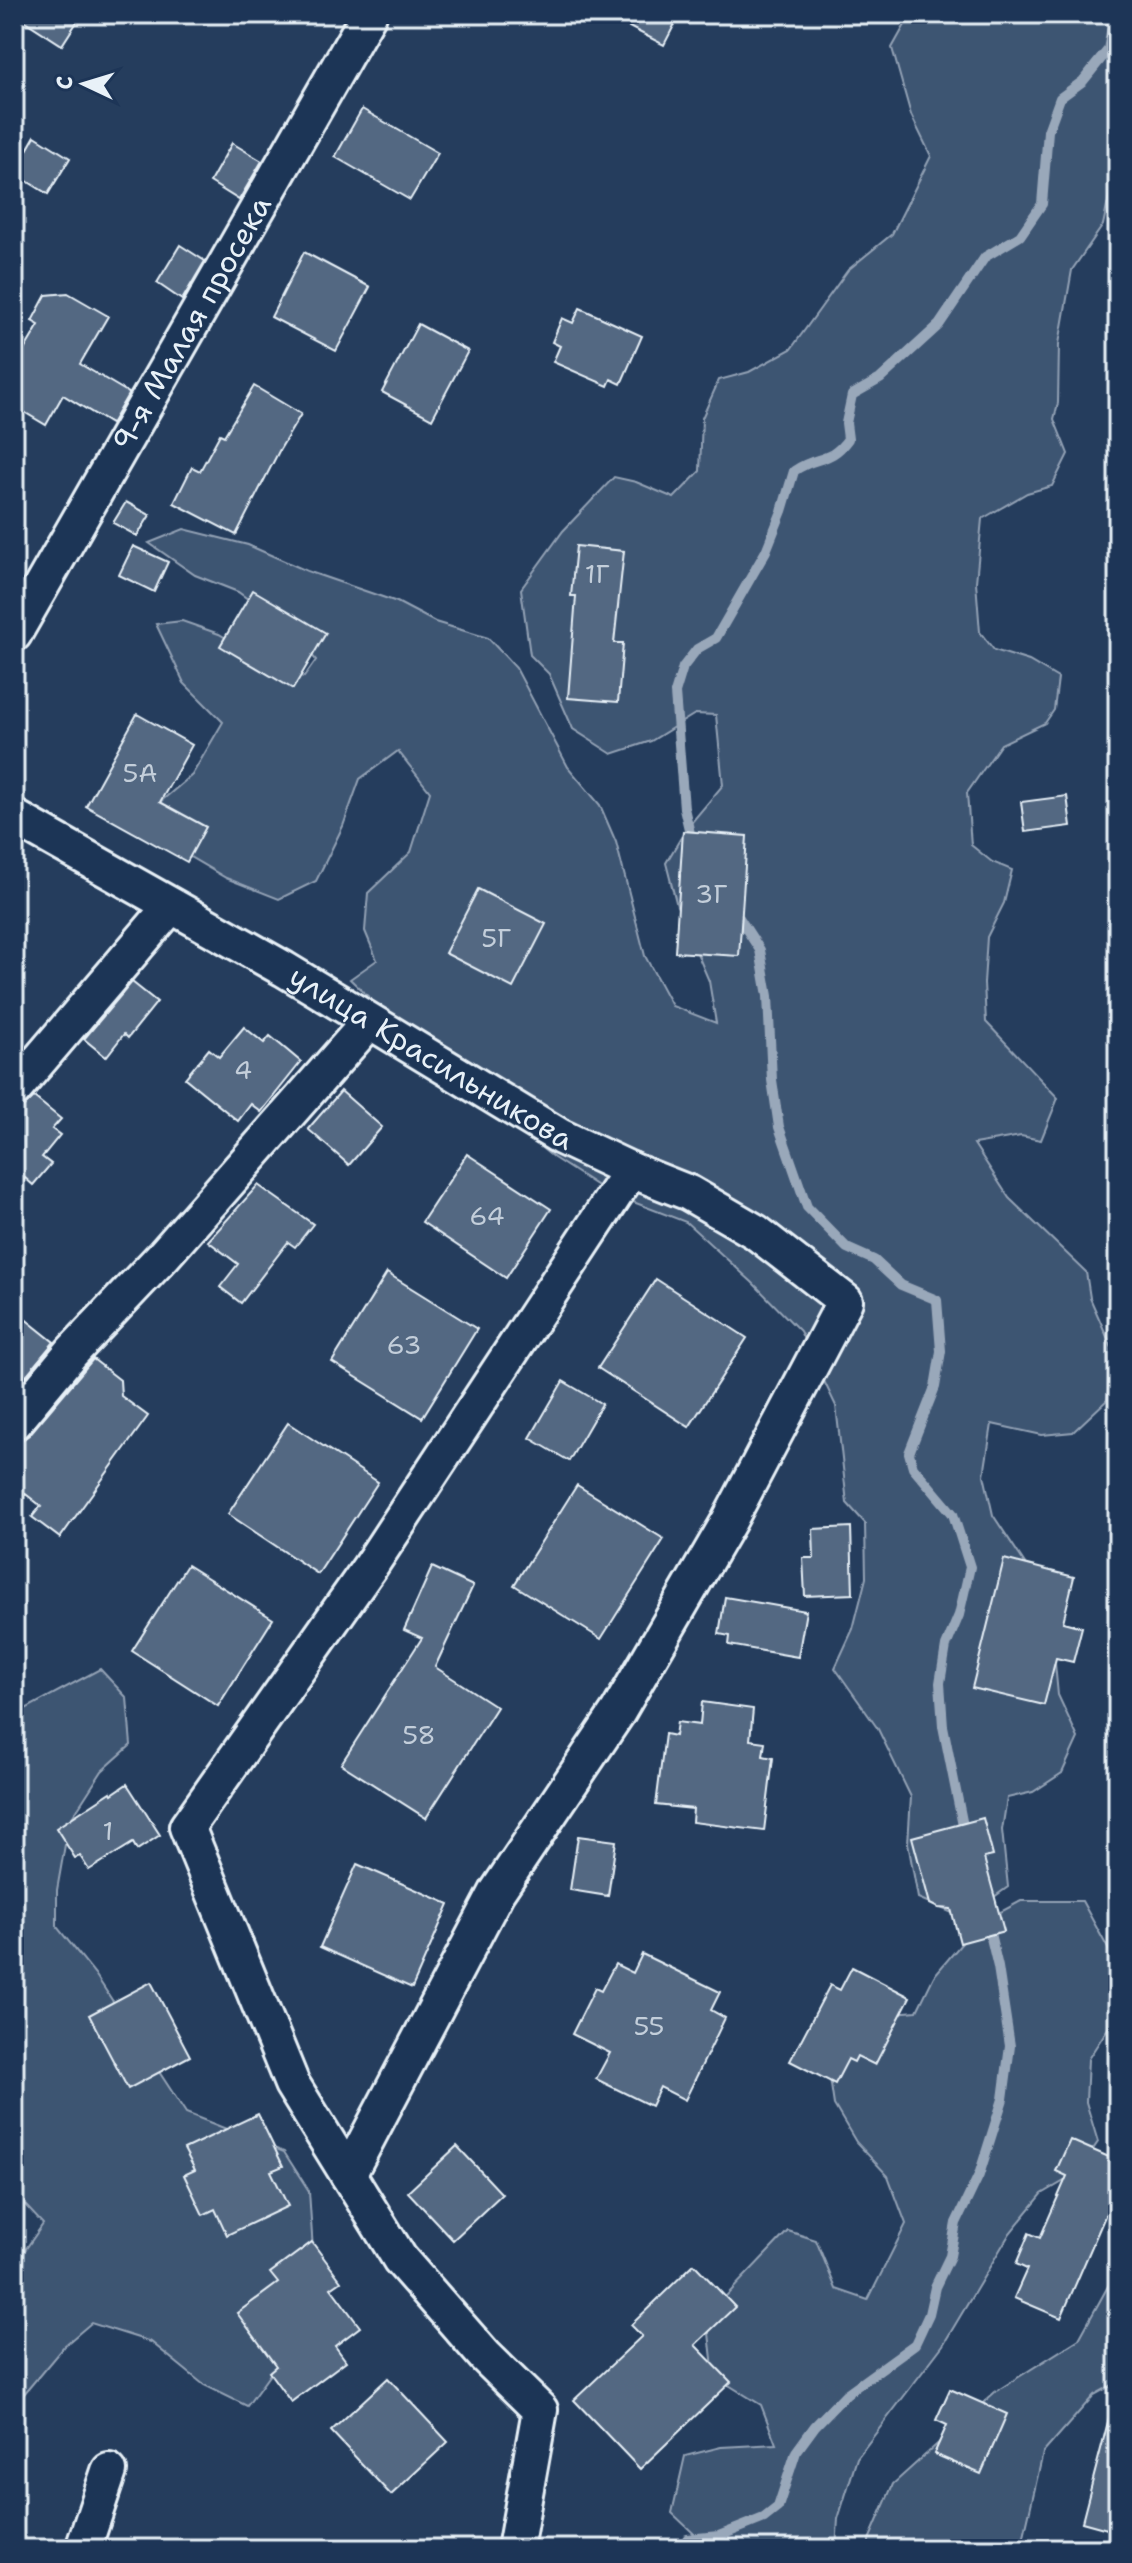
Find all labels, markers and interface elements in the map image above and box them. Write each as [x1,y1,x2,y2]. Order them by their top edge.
north arrow [44,44,124,124]
text: С [50,75,79,90]
street label: 9-я Малая просека [102,188,281,458]
house number: 1Г [585,556,610,591]
house number: 5А [123,755,157,790]
house number: 3Г [695,876,727,911]
house number: 5Г [481,920,511,955]
street label: улица Красильникова [282,956,580,1160]
house number: 4 [234,1052,252,1087]
house number: 64 [469,1198,505,1233]
house number: 63 [387,1327,421,1362]
house number: 58 [402,1717,436,1752]
house number: 1 [103,1813,113,1848]
house number: 55 [633,2008,665,2043]

